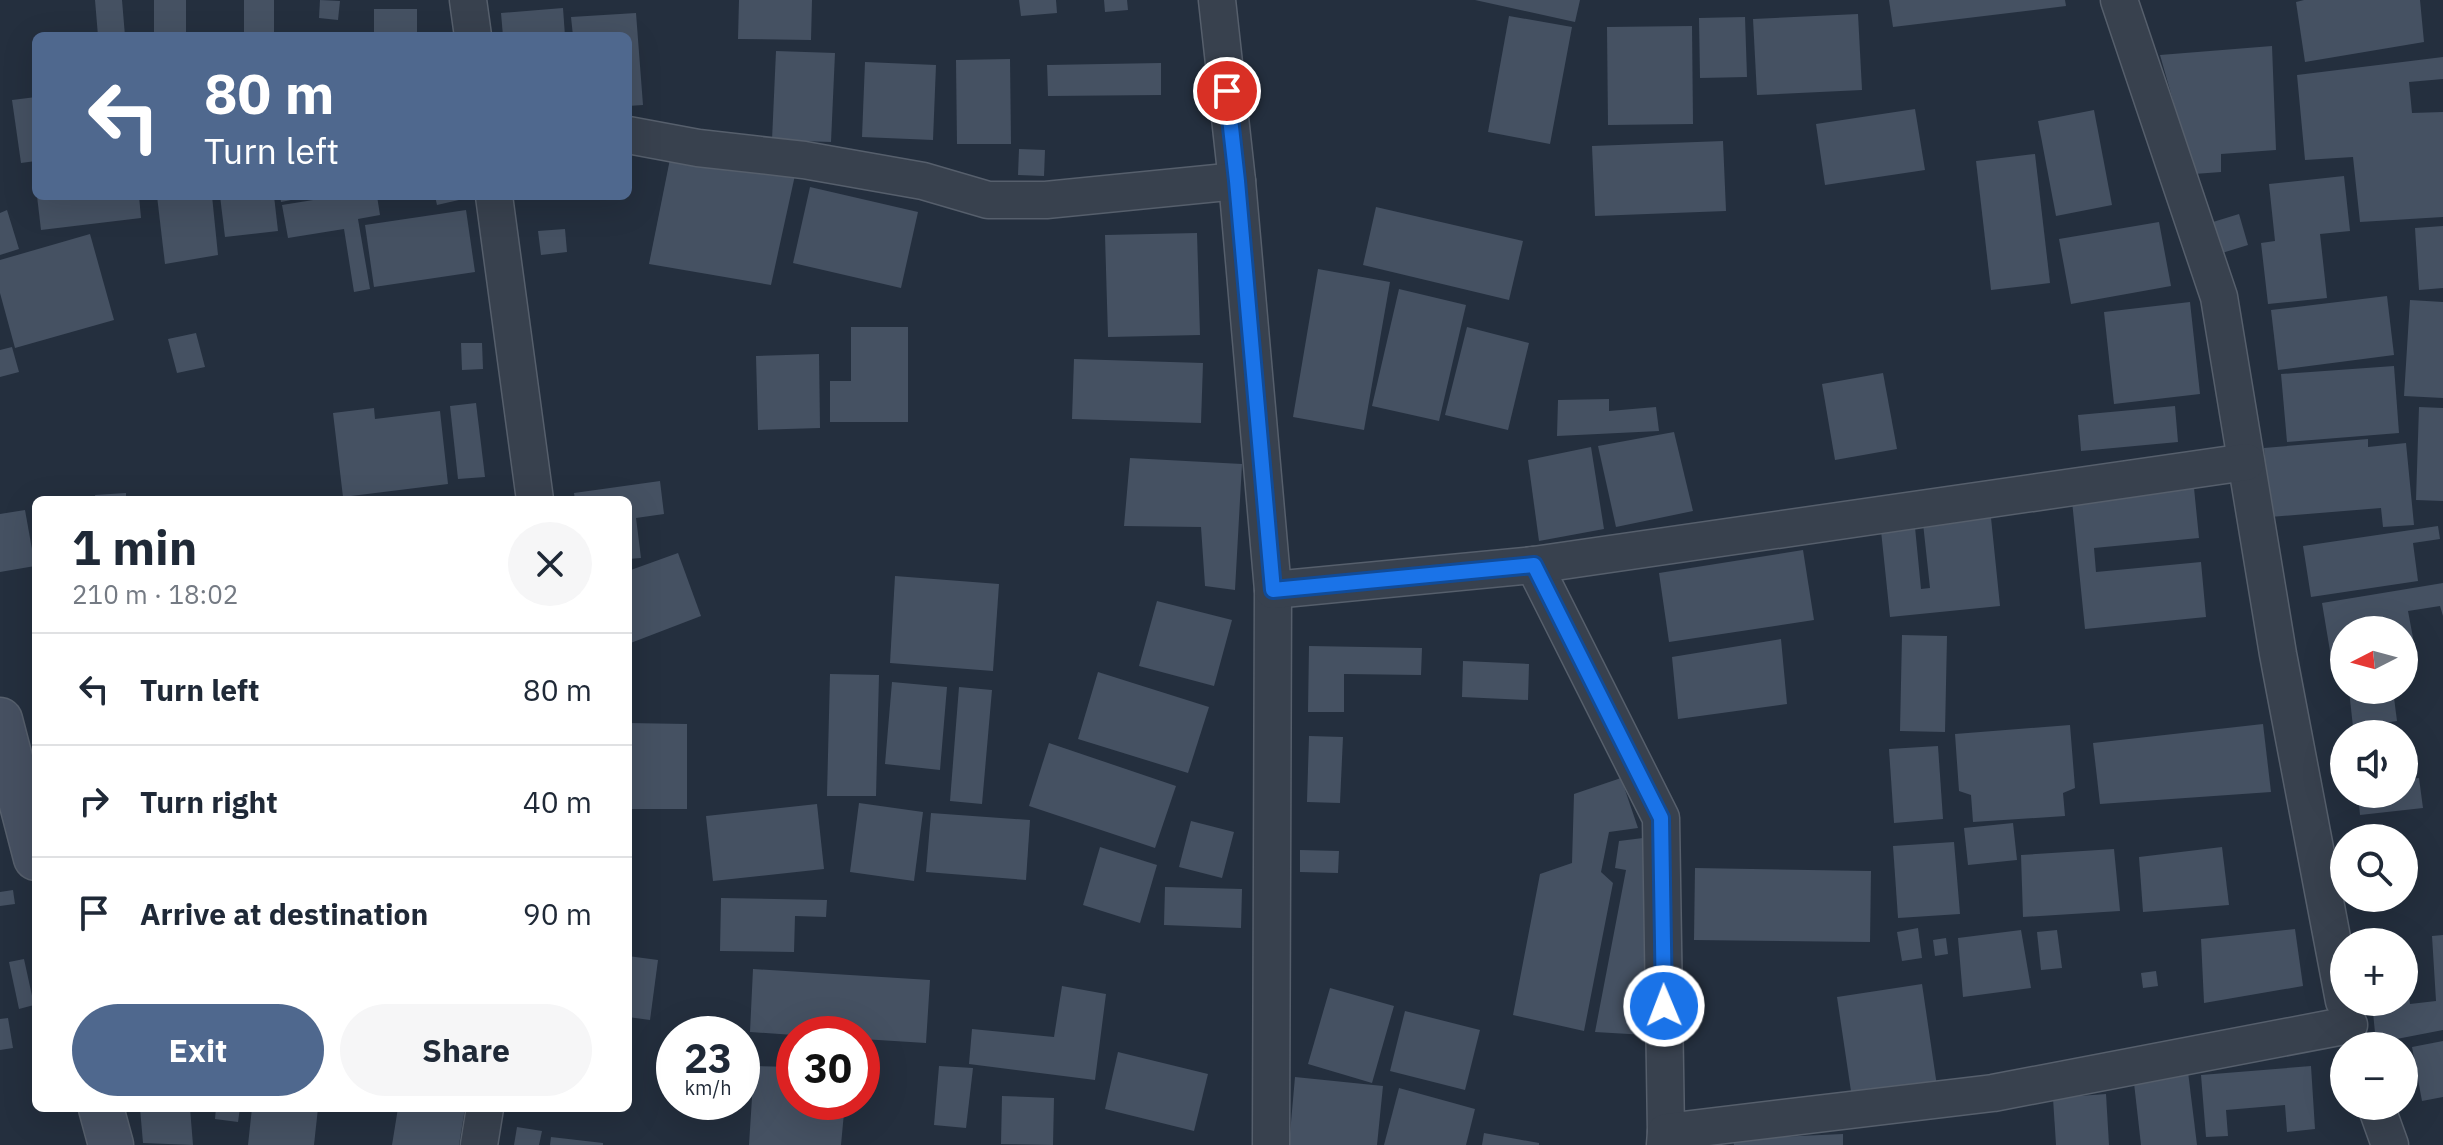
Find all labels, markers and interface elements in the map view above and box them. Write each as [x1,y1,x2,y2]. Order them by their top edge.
text: 80 m [204,57,334,129]
pin [1193,57,1261,125]
icon: left [72,64,176,168]
icon: arrive [1205,69,1249,113]
text: Turn left [204,127,339,174]
text: 1 min [72,516,197,578]
button: close [508,522,592,606]
text: 210 m · 18:02 [72,577,238,611]
north arrow [2330,616,2418,704]
map controls [2330,616,2418,1120]
icon: left [72,667,116,711]
text: Turn left [140,670,259,709]
text: 80 m [523,670,592,709]
button: sound [2330,720,2418,808]
icon: right [72,779,116,823]
text: Turn right [140,782,278,821]
text: 40 m [523,782,592,821]
button: search [2330,824,2418,912]
icon: arrive [72,891,116,935]
text: Arrive at destination [140,894,428,933]
text: 90 m [523,894,592,933]
button: + [2330,928,2418,1016]
position arrow [1622,964,1706,1048]
button: Exit [72,1004,324,1096]
button: Share [340,1004,592,1096]
speed limit sign: 30 [776,1016,880,1120]
text: 23 [684,1032,732,1084]
button: − [2330,1032,2418,1120]
text: km/h [684,1074,732,1101]

